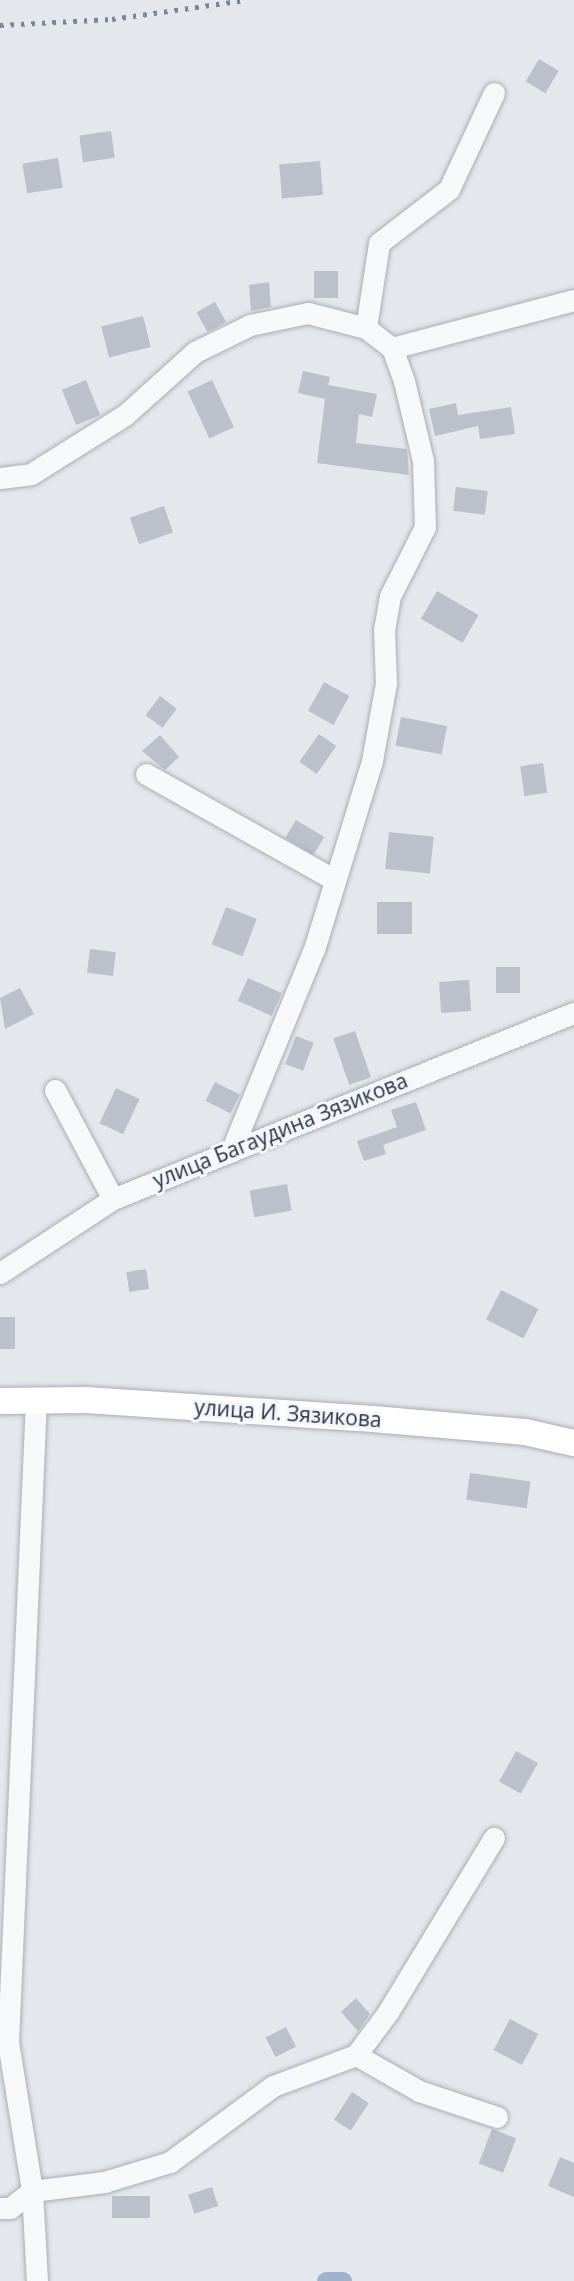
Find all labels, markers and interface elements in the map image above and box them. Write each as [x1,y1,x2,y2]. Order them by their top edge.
street label: улица Багаудина Зязикова [149,1067,411,1193]
street label: улица И. Зязикова [194,1394,382,1432]

